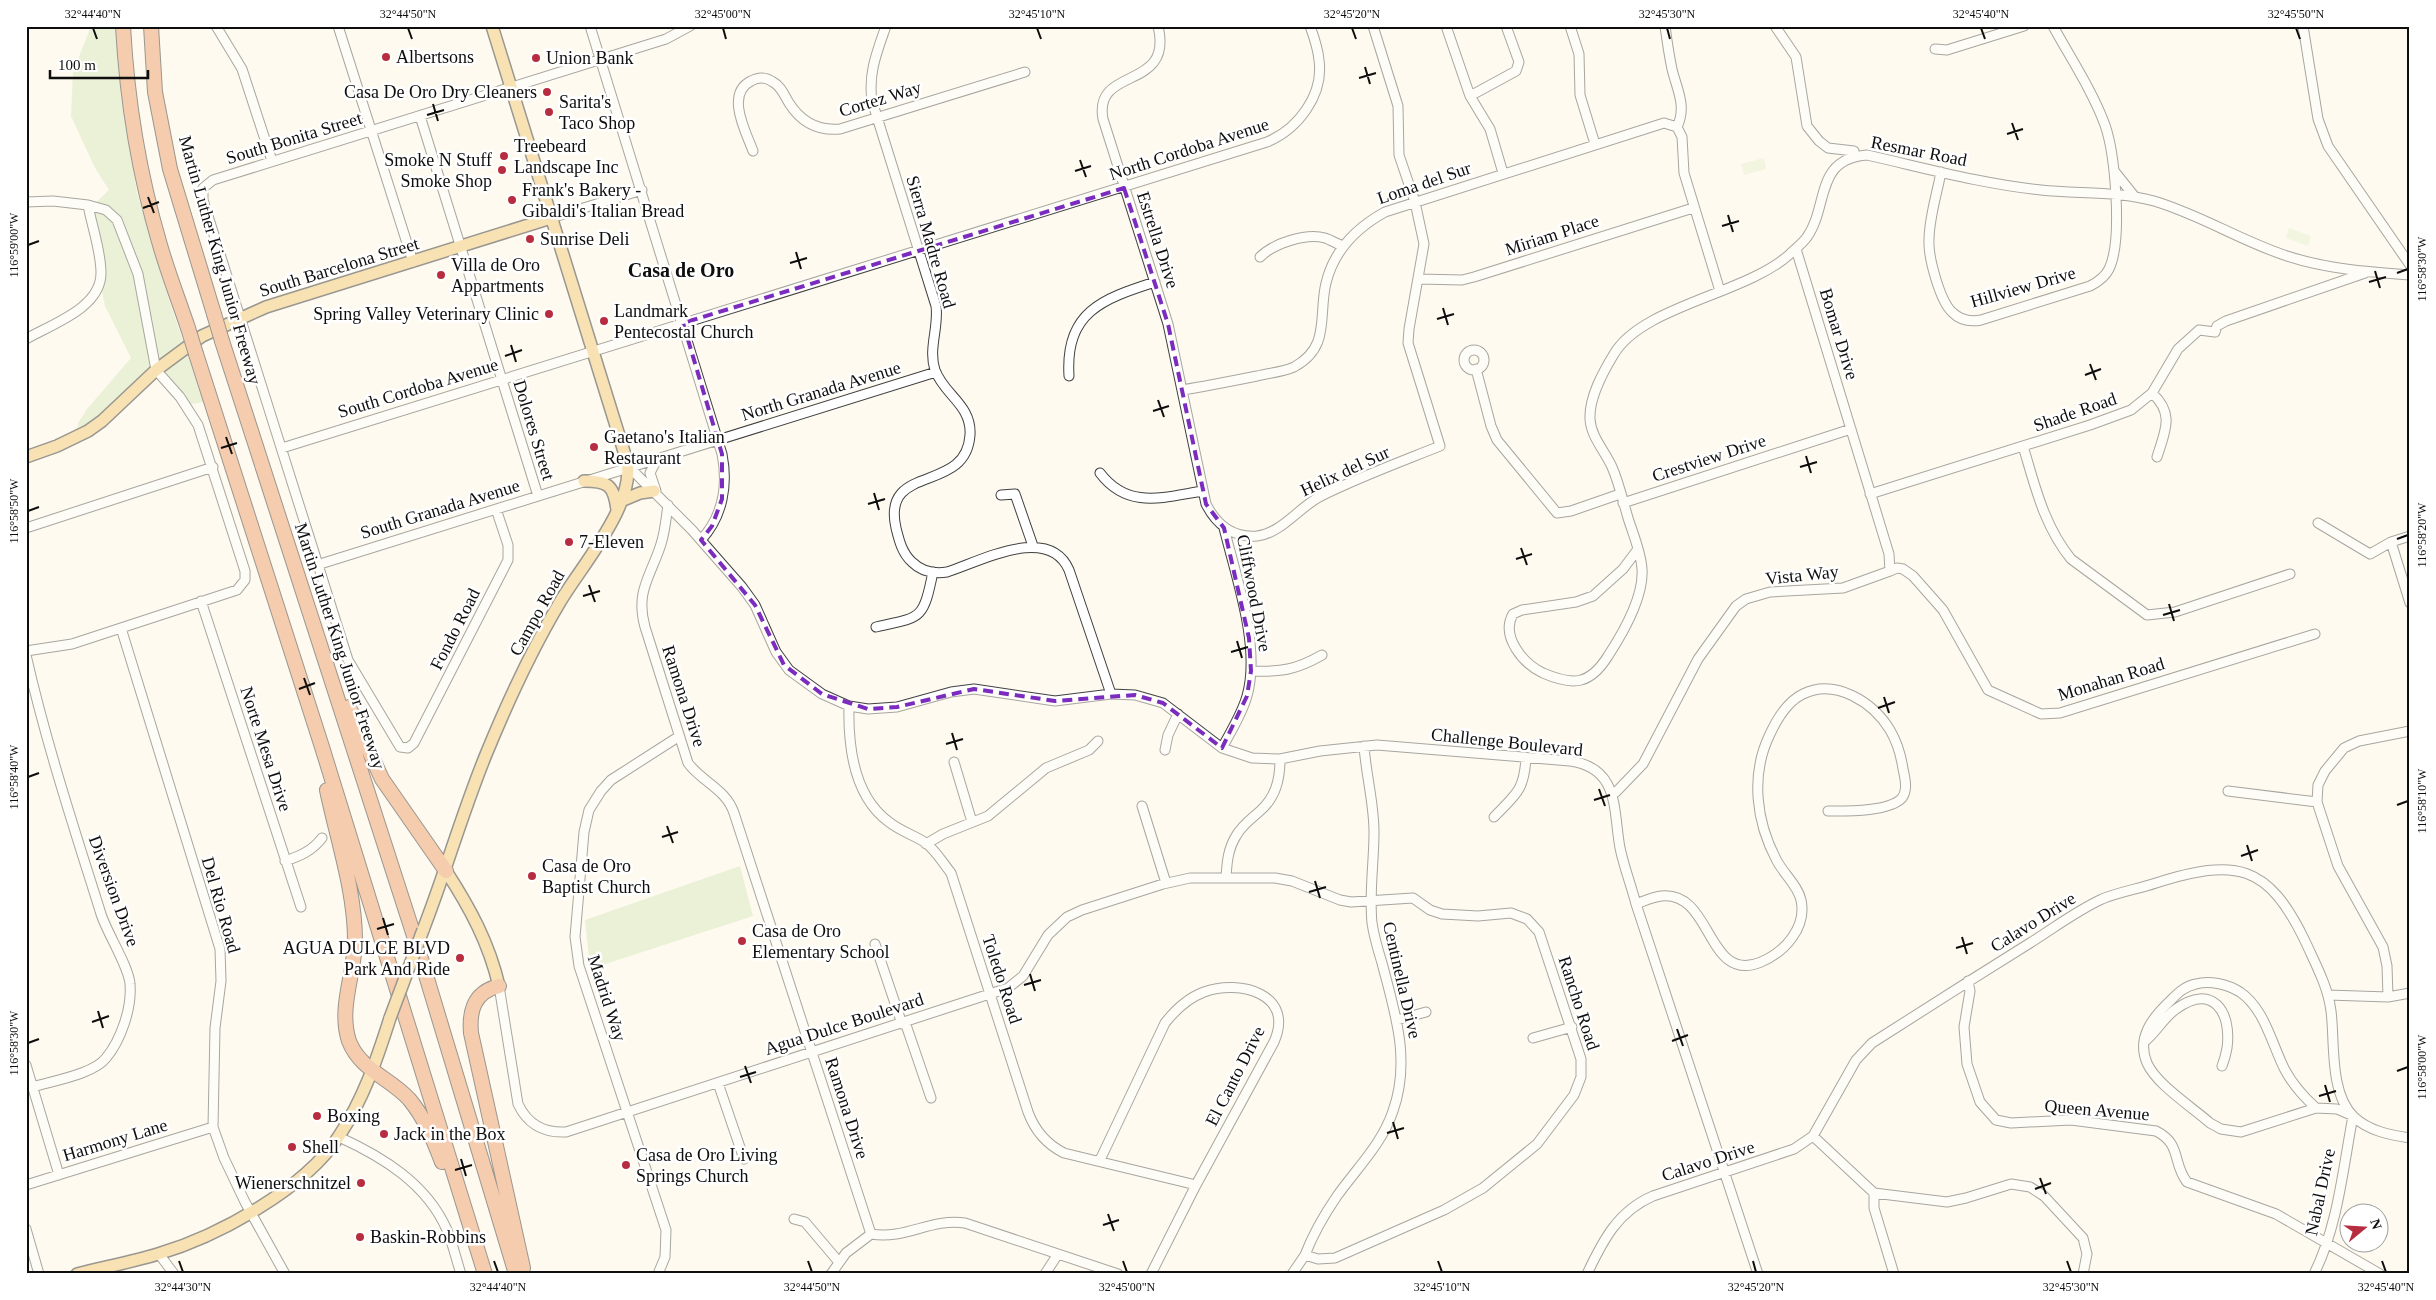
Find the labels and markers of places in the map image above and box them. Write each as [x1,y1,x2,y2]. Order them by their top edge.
place label: Albertsons [396,47,474,67]
place label: Union Bank [546,48,634,68]
marker: Albertsons [380,51,392,63]
marker: Union Bank [530,52,542,64]
place label: Casa De Oro Dry Cleaners [344,82,537,102]
marker: Casa De Oro Dry Cleaners [541,86,553,98]
place label: Sarita's Taco Shop [559,92,635,133]
marker: Sarita's Taco Shop [543,106,555,118]
place label: Treebeard Landscape Inc [514,136,618,177]
place label: Smoke N Stuff Smoke Shop [384,150,492,191]
marker: Treebeard Landscape Inc [498,150,510,162]
marker: Smoke N Stuff Smoke Shop [496,164,508,176]
place label: Frank's Bakery - Gibaldi's Italian Bread [522,180,684,221]
marker: Frank's Bakery - Gibaldi's Italian Bread [506,194,518,206]
place label: Sunrise Deli [540,229,630,249]
marker: Sunrise Deli [524,233,536,245]
place label: Villa de Oro Appartments [451,255,544,296]
marker: Villa de Oro Appartments [435,269,447,281]
place label: Landmark Pentecostal Church [614,301,753,342]
place label: Spring Valley Veterinary Clinic [313,304,539,324]
marker: Spring Valley Veterinary Clinic [543,308,555,320]
marker: Landmark Pentecostal Church [598,315,610,327]
place label: Gaetano's Italian Restaurant [604,427,725,468]
marker: Gaetano's Italian Restaurant [588,441,600,453]
place label: 7-Eleven [579,532,644,552]
marker: 7-Eleven [563,536,575,548]
place label: Casa de Oro Baptist Church [542,856,651,897]
marker: Casa de Oro Baptist Church [526,870,538,882]
place label: Casa de Oro Elementary School [752,921,889,962]
marker: Casa de Oro Elementary School [736,935,748,947]
place label: AGUA DULCE BLVD Park And Ride [283,938,450,979]
marker: AGUA DULCE BLVD Park And Ride [454,952,466,964]
place label: Boxing [327,1106,380,1126]
marker: Boxing [311,1110,323,1122]
place label: Jack in the Box [394,1124,505,1144]
marker: Jack in the Box [378,1128,390,1140]
place label: Shell [302,1137,339,1157]
marker: Shell [286,1141,298,1153]
place label: Casa de Oro Living Springs Church [636,1145,777,1186]
marker: Casa de Oro Living Springs Church [620,1159,632,1171]
place label: Wienerschnitzel [235,1173,351,1193]
marker: Wienerschnitzel [355,1177,367,1189]
place label: Baskin-Robbins [370,1227,486,1247]
marker: Baskin-Robbins [354,1231,366,1243]

